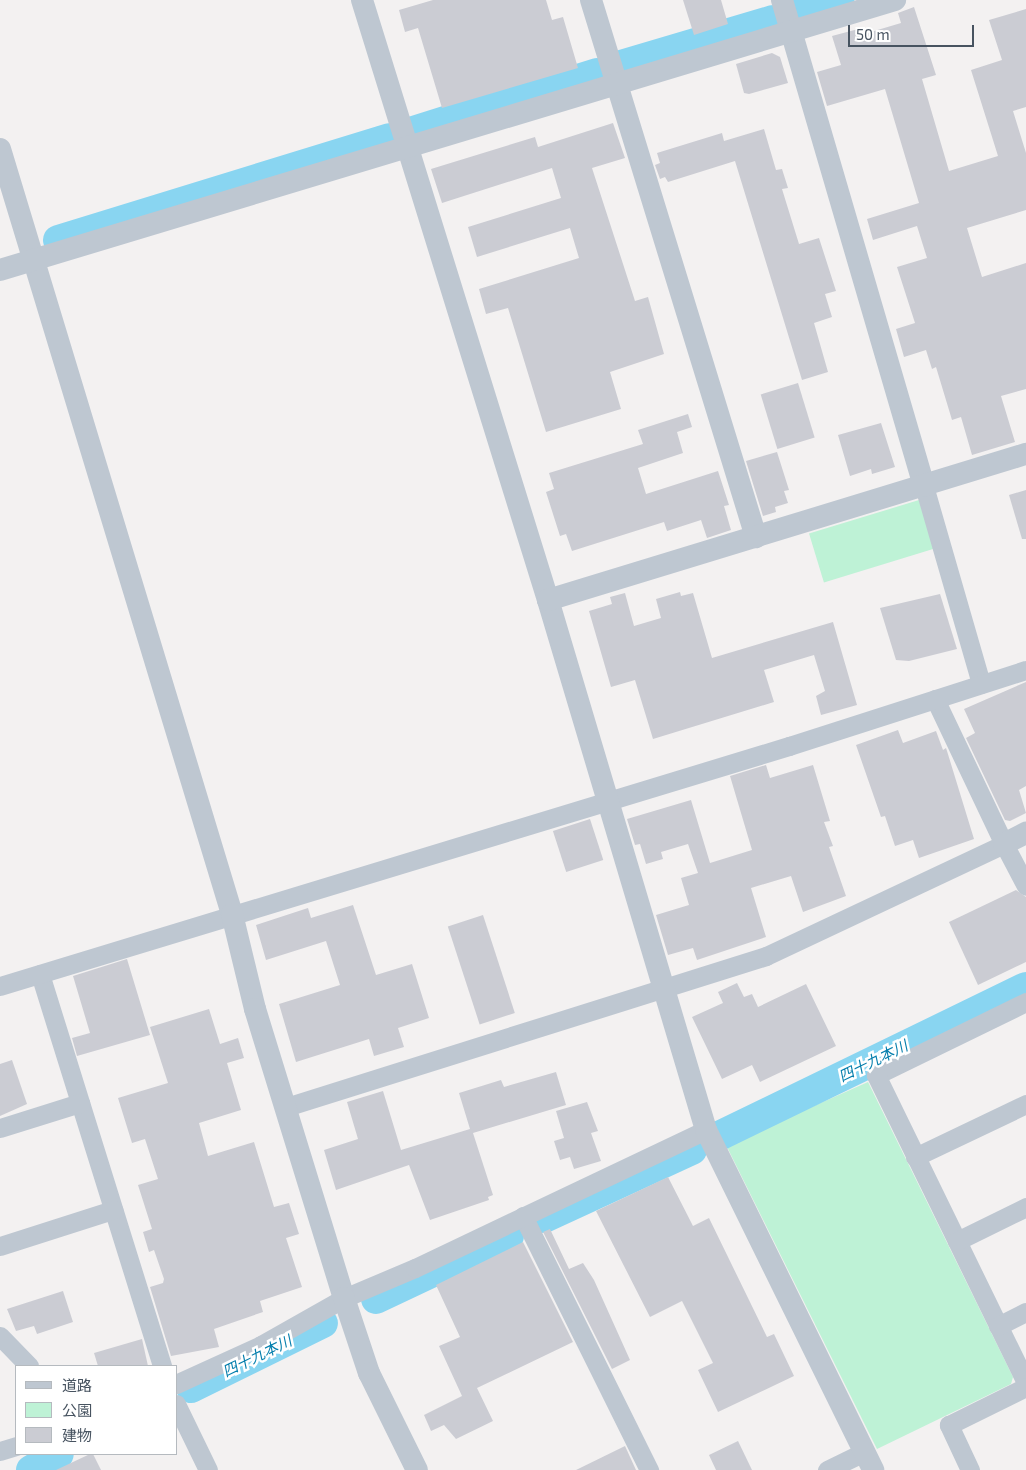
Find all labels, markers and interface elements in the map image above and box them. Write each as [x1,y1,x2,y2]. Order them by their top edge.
scale bar [851,15,977,47]
text: 50 m [856,25,890,43]
water label: 四十九本川 [835,1036,911,1086]
water label: 四十九本川 [219,1331,295,1381]
legend [15,1365,178,1455]
text: 道路 [62,1376,92,1394]
text: 公園 [62,1401,92,1419]
text: 建物 [62,1426,92,1444]

